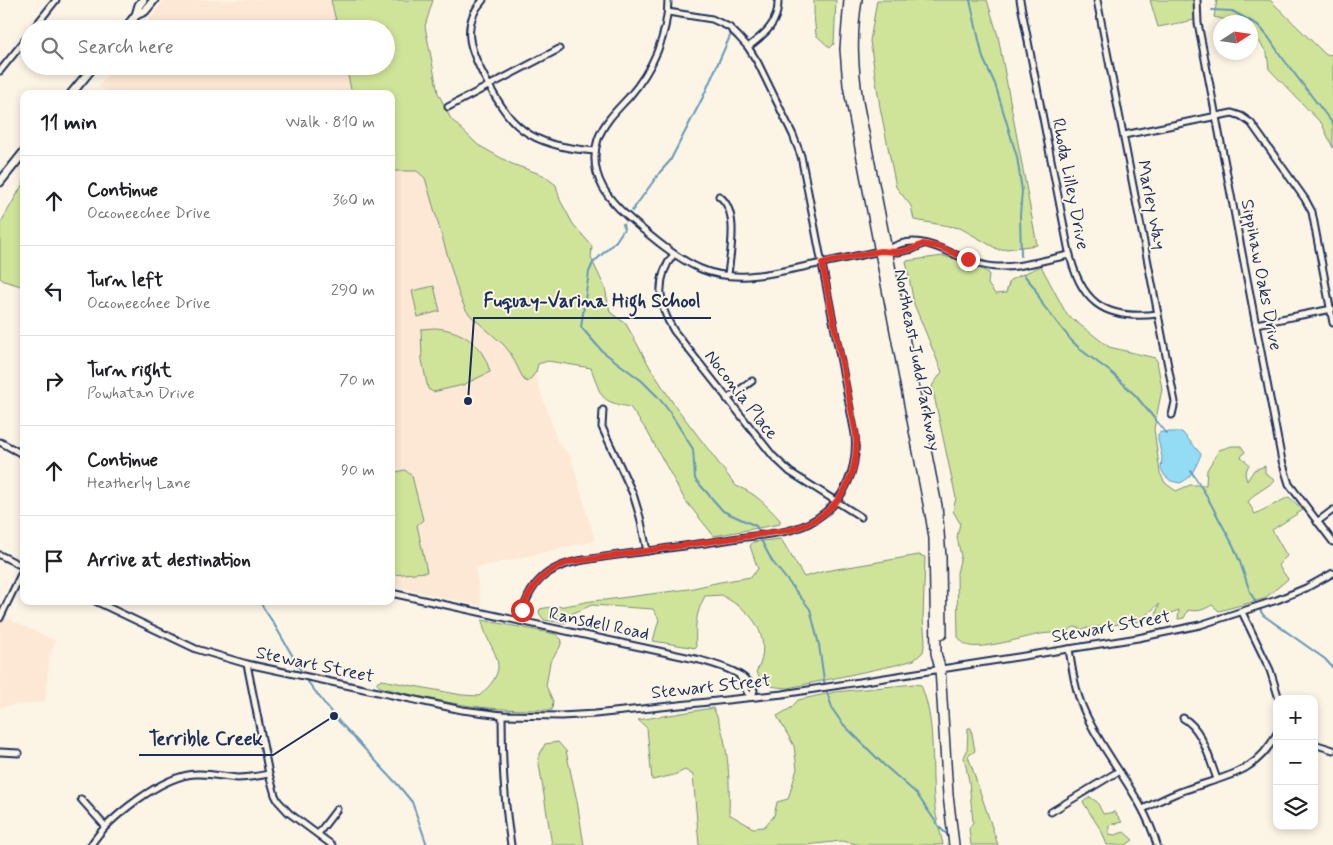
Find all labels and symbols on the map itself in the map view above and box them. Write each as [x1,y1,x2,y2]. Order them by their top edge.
north arrow [1213,15,1258,60]
street label: Rhoda Lilley Drive [1046,116,1094,252]
street label: Marley Way [1131,158,1171,252]
street label: Sippihaw Oaks Drive [1235,197,1287,353]
route end [957,248,980,271]
street label: Northeast Judd Parkway [888,267,946,453]
callout: Fuquay-Varina High School [474,284,711,318]
text: Fuquay-Varina High School [483,289,701,317]
street label: Noconia Place [698,345,784,445]
route start [511,599,534,622]
street label: Ransdell Road [547,602,651,646]
street label: Stewart Street [1050,605,1172,649]
street label: Stewart Street [254,641,376,689]
street label: Stewart Street [650,669,772,705]
callout: Terrible Creek [139,721,273,755]
text: Terrible Creek [149,727,264,752]

